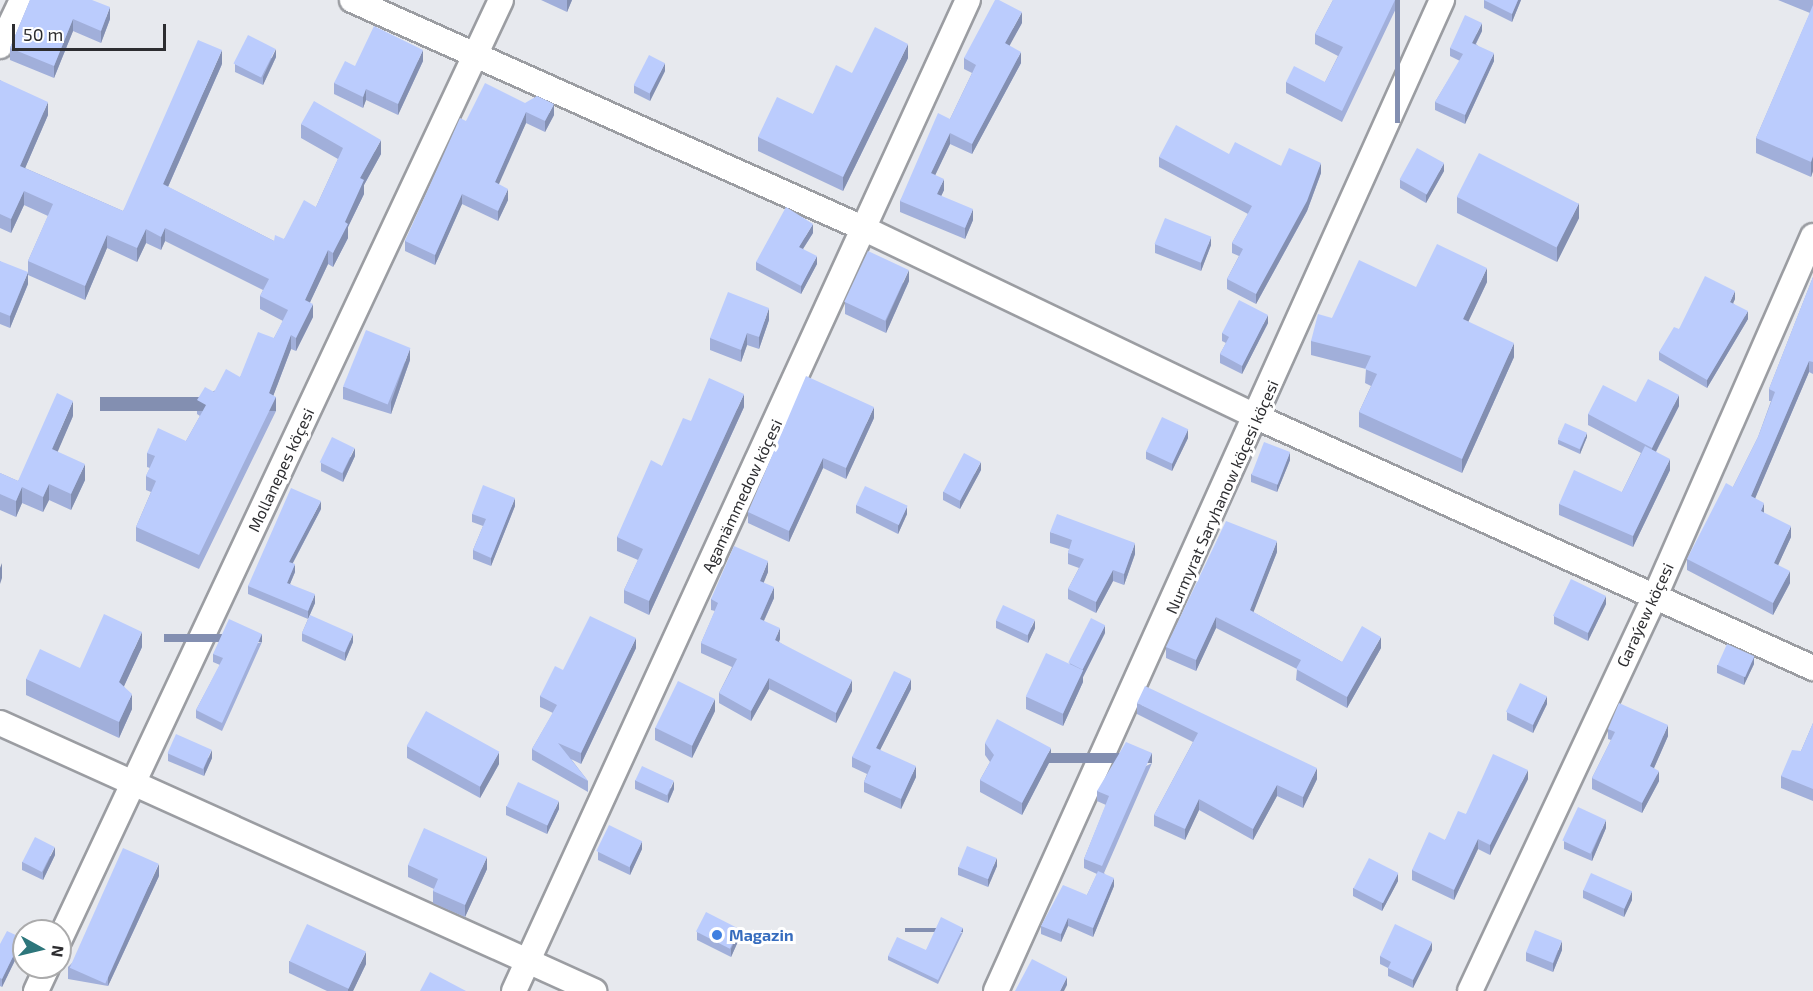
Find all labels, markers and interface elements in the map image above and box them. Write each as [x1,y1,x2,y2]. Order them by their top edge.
scale bar [15,12,170,50]
text: 50 m [23,23,63,45]
street label: Nurmyrat Saryhanow köçesi köçesi [1162,377,1282,617]
street label: Mollanepes köçesi [244,405,318,535]
street label: Agamämmedow köçesi [698,416,786,576]
street label: Garaýew köçesi [1612,560,1678,670]
north arrow [12,919,72,979]
place label: Magazin [729,925,794,945]
marker: Magazin [710,928,724,942]
text: N [48,944,69,958]

